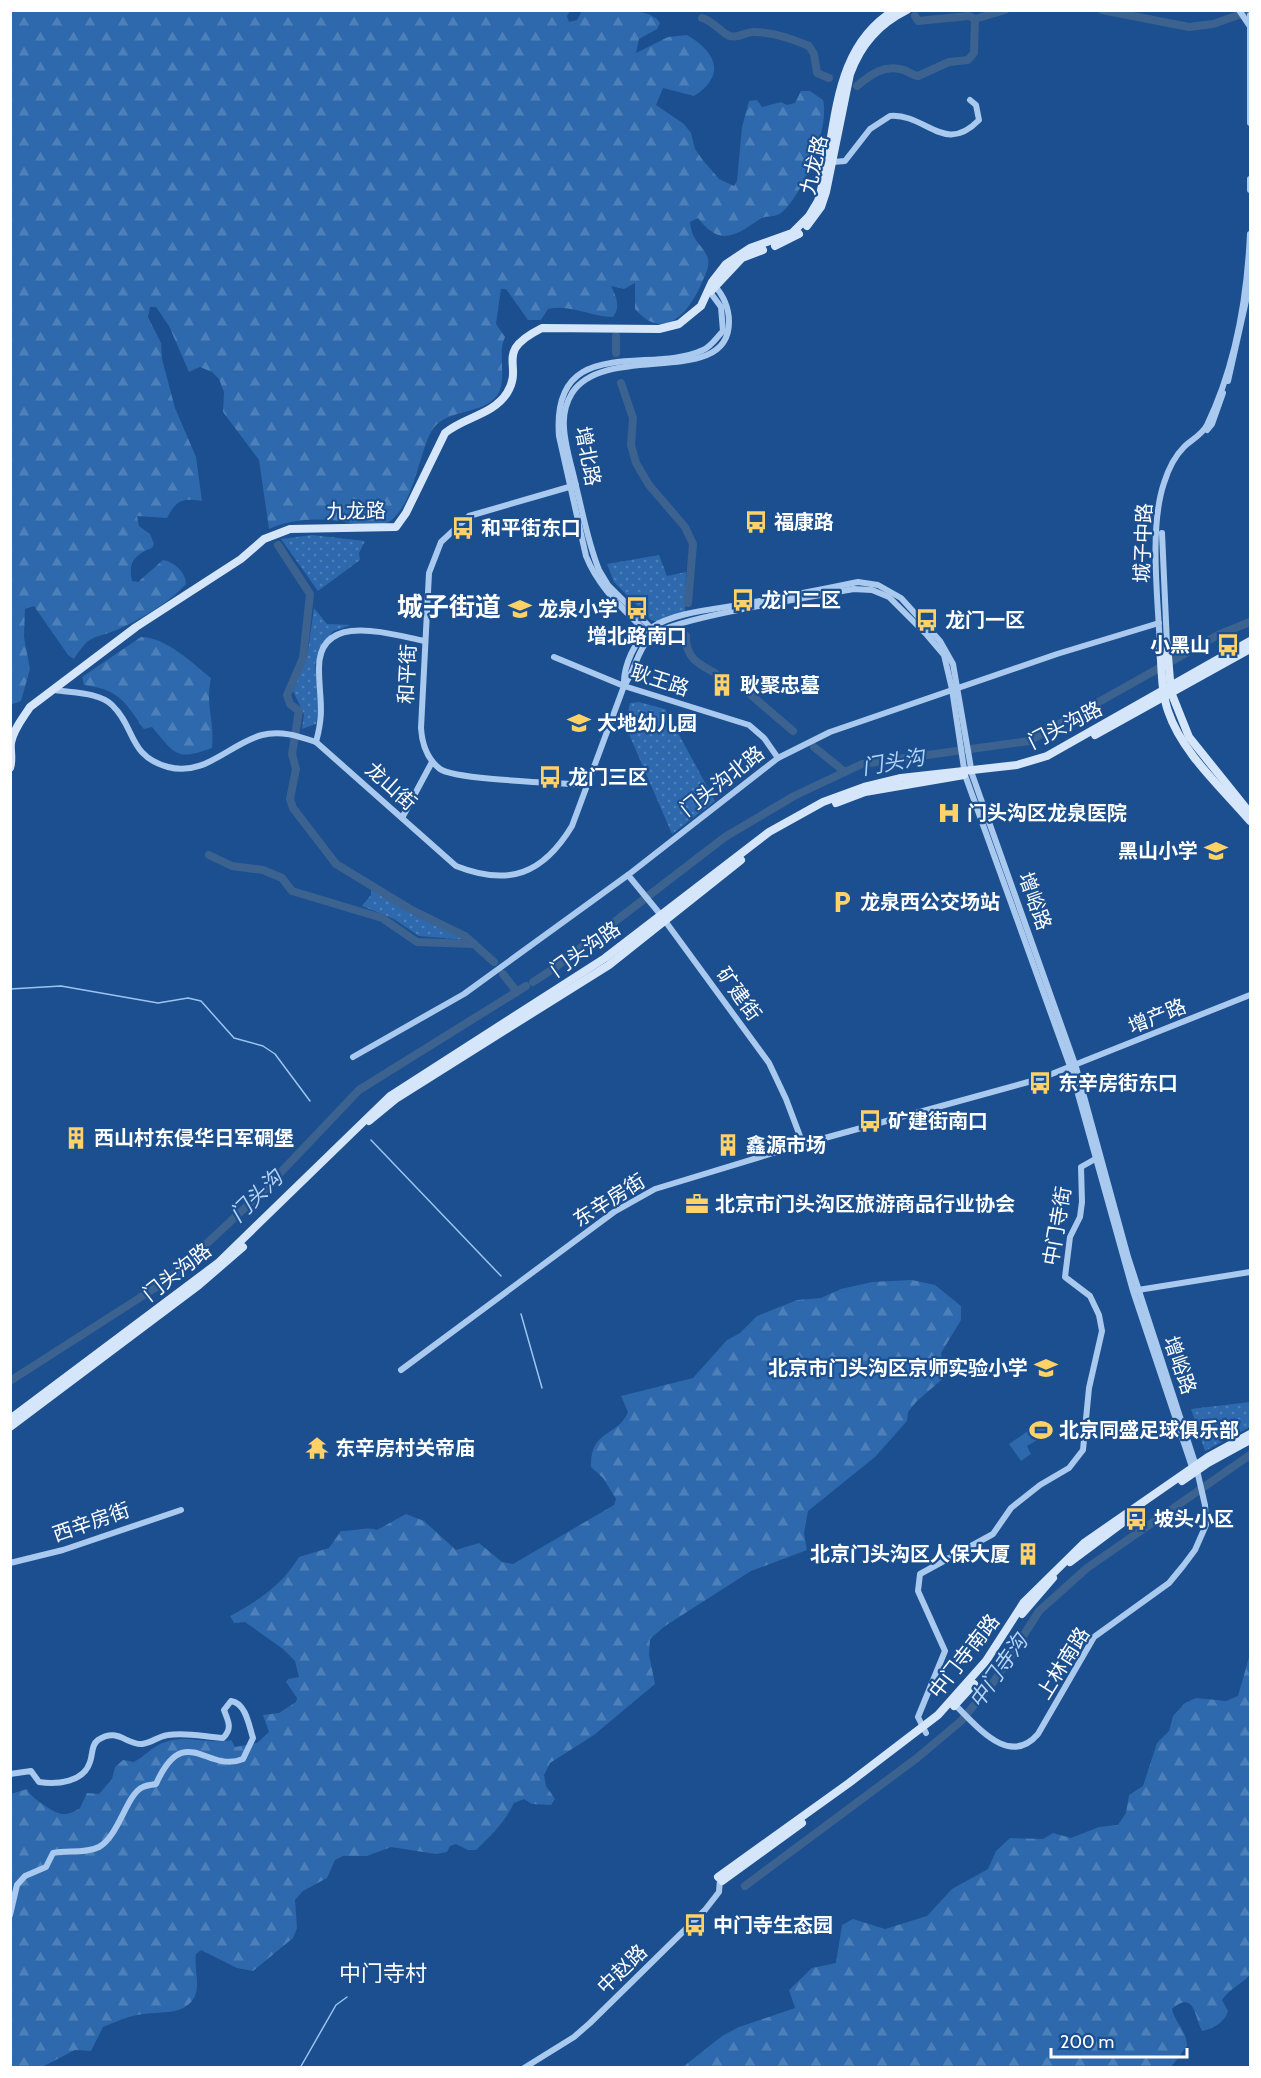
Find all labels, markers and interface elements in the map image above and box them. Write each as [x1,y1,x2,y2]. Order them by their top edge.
street label: 九龙路 [796,133,832,197]
street label: 增北路 [570,424,606,488]
street label: 九龙路 [326,498,386,524]
street label: 城子中路 [1130,503,1156,583]
bus stop icon: 福康路 [743,509,769,535]
place label: 福康路 [774,510,834,534]
bus stop icon: 和平街东口 [450,515,476,541]
place label: 和平街东口 [481,516,581,540]
bus stop icon: 龙门二区 [730,587,756,613]
place label: 龙门二区 [761,588,841,612]
district label: 城子街道 [397,591,501,623]
bus stop icon: 增北路南口 [624,595,650,621]
school or university icon: 龙泉小学 [507,596,533,622]
place label: 龙泉小学 [538,597,618,621]
bus stop icon: 龙门一区 [914,607,940,633]
place label: 龙门一区 [945,608,1025,632]
place label: 增北路南口 [587,624,687,648]
bus stop icon: 小黑山 [1215,632,1241,658]
place label: 小黑山 [1150,633,1210,657]
street label: 和平街 [393,643,421,705]
street label: 耿王路 [628,659,692,701]
building icon: 耿聚忠墓 [709,672,735,698]
place label: 耿聚忠墓 [740,673,820,697]
street label: 门头沟路 [1024,696,1106,754]
school or university icon: 大地幼儿园 [566,710,592,736]
place label: 大地幼儿园 [597,711,697,735]
street label: 门头沟北路 [675,741,769,821]
water label: 门头沟 [860,744,928,780]
street label: 龙山街 [361,757,421,815]
bus stop icon: 龙门三区 [537,764,563,790]
place label: 龙门三区 [568,765,648,789]
hospital icon: 门头沟区龙泉医院 [936,800,962,826]
place label: 门头沟区龙泉医院 [967,801,1127,825]
school or university icon: 黑山小学 [1203,838,1229,864]
place label: 黑山小学 [1118,839,1198,863]
street label: 增峪路 [1013,869,1057,933]
parking icon: 龙泉西公交场站 [829,889,855,915]
place label: 龙泉西公交场站 [860,890,1000,914]
street label: 门头沟路 [545,916,625,982]
street label: 矿建街 [712,963,766,1025]
street label: 增产路 [1125,994,1189,1038]
bus stop icon: 东辛房街东口 [1027,1070,1053,1096]
place label: 东辛房街东口 [1058,1071,1178,1095]
bus stop icon: 矿建街南口 [857,1108,883,1134]
place label: 矿建街南口 [888,1109,988,1133]
building icon: 西山村东侵华日军碉堡 [63,1125,89,1151]
place label: 西山村东侵华日军碉堡 [94,1126,294,1150]
building icon: 鑫源市场 [715,1132,741,1158]
place label: 鑫源市场 [746,1133,826,1157]
water label: 门头沟 [225,1164,289,1227]
street label: 东辛房街 [569,1169,649,1231]
street label: 中门寺街 [1038,1185,1076,1267]
office icon: 北京市门头沟区旅游商品行业协会 [684,1191,710,1217]
place label: 北京市门头沟区旅游商品行业协会 [715,1192,1015,1216]
street label: 门头沟路 [138,1238,216,1306]
street label: 增峪路 [1159,1333,1201,1397]
school or university icon: 北京市门头沟区京师实验小学 [1033,1355,1059,1381]
place label: 北京市门头沟区京师实验小学 [768,1356,1028,1380]
sports icon: 北京同盛足球俱乐部 [1028,1417,1054,1443]
place label: 北京同盛足球俱乐部 [1059,1418,1239,1442]
temple icon: 东辛房村关帝庙 [304,1435,330,1461]
place label: 东辛房村关帝庙 [335,1436,475,1460]
street label: 西辛房街 [49,1498,133,1546]
bus stop icon: 坡头小区 [1123,1506,1149,1532]
place label: 坡头小区 [1154,1507,1234,1531]
building icon: 北京门头沟区人保大厦 [1015,1541,1041,1567]
place label: 北京门头沟区人保大厦 [810,1542,1010,1566]
street label: 中门寺南路 [924,1609,1004,1703]
street label: 上林南路 [1032,1623,1094,1703]
water label: 中门寺沟 [964,1628,1033,1713]
bus stop icon: 中门寺生态园 [682,1912,708,1938]
place label: 中门寺生态园 [713,1913,833,1937]
street label: 中赵路 [592,1940,652,1998]
district label: 中门寺村 [339,1960,427,1987]
scale bar [1051,2021,1188,2059]
text: 200 m [1060,2031,1114,2053]

